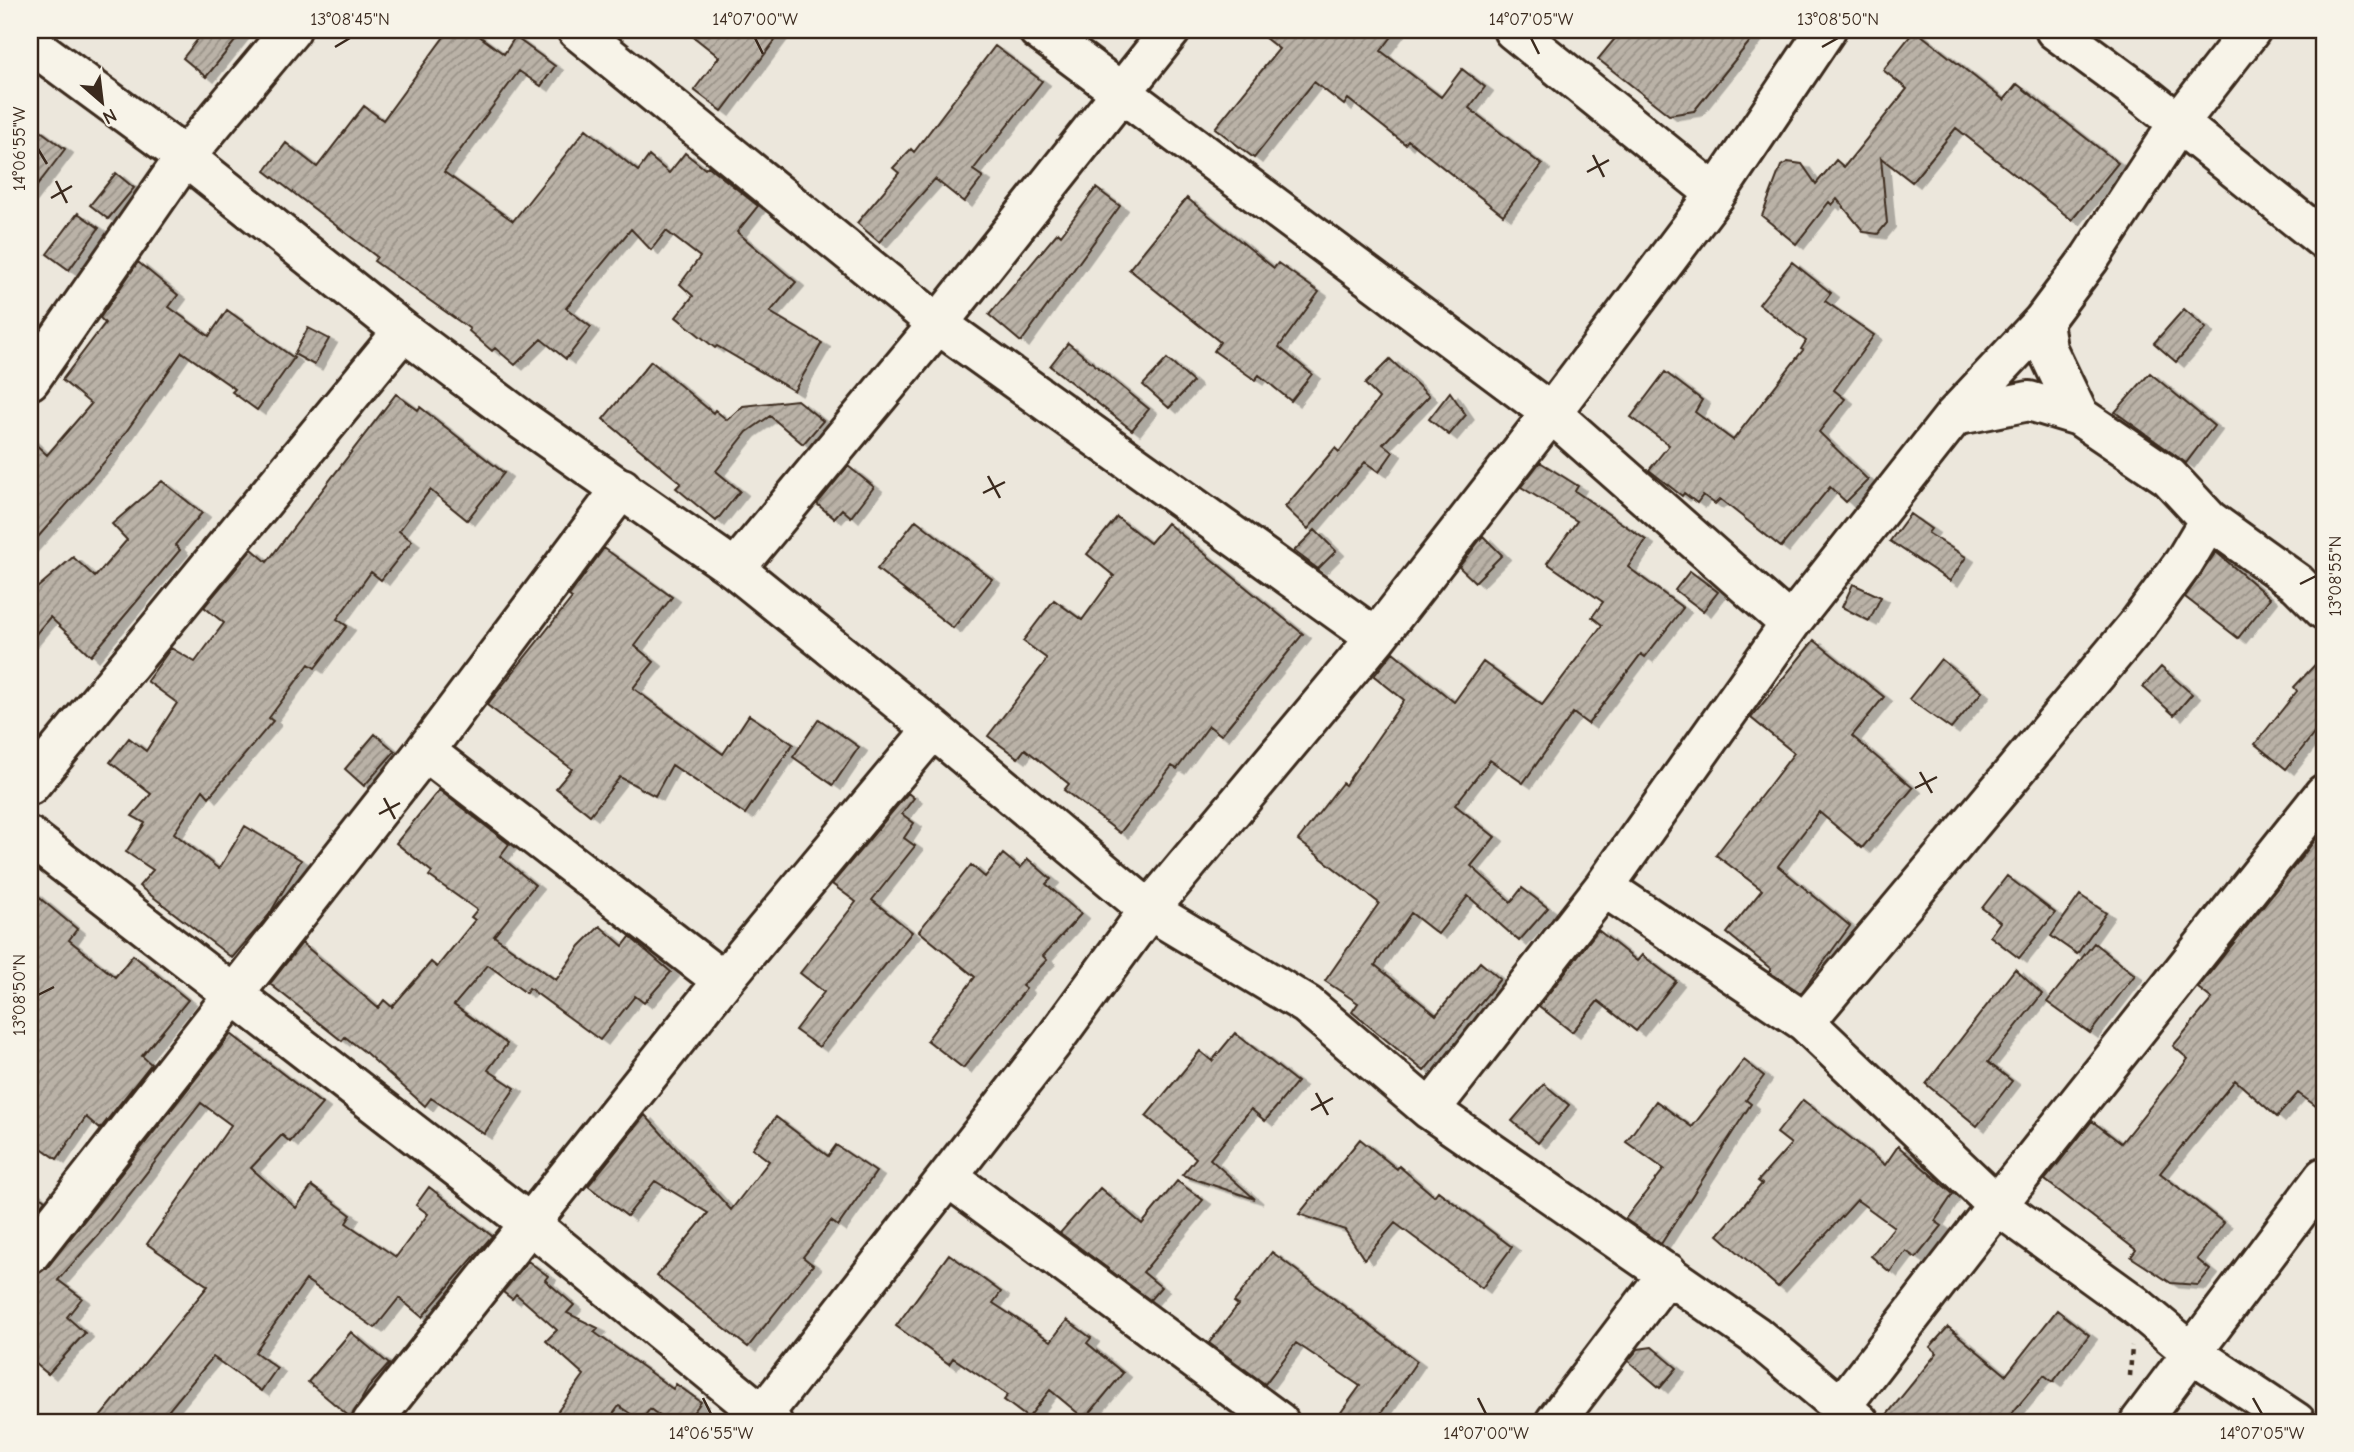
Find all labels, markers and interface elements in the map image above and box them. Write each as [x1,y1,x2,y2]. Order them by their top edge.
text: 13°08'45"N [310,9,390,30]
text: 14°07'00"W [712,9,798,30]
text: 14°07'05"W [1489,9,1574,30]
text: 13°08'50"N [1797,9,1879,30]
north arrow [66,66,136,136]
text: N [99,104,120,129]
text: 14°06'55"W [9,106,30,191]
text: 13°08'55"N [2325,536,2346,616]
text: 13°08'50"N [9,954,30,1036]
text: 14°06'55"W [669,1423,754,1444]
text: 14°07'00"W [1443,1423,1529,1444]
text: 14°07'05"W [2220,1423,2305,1444]

